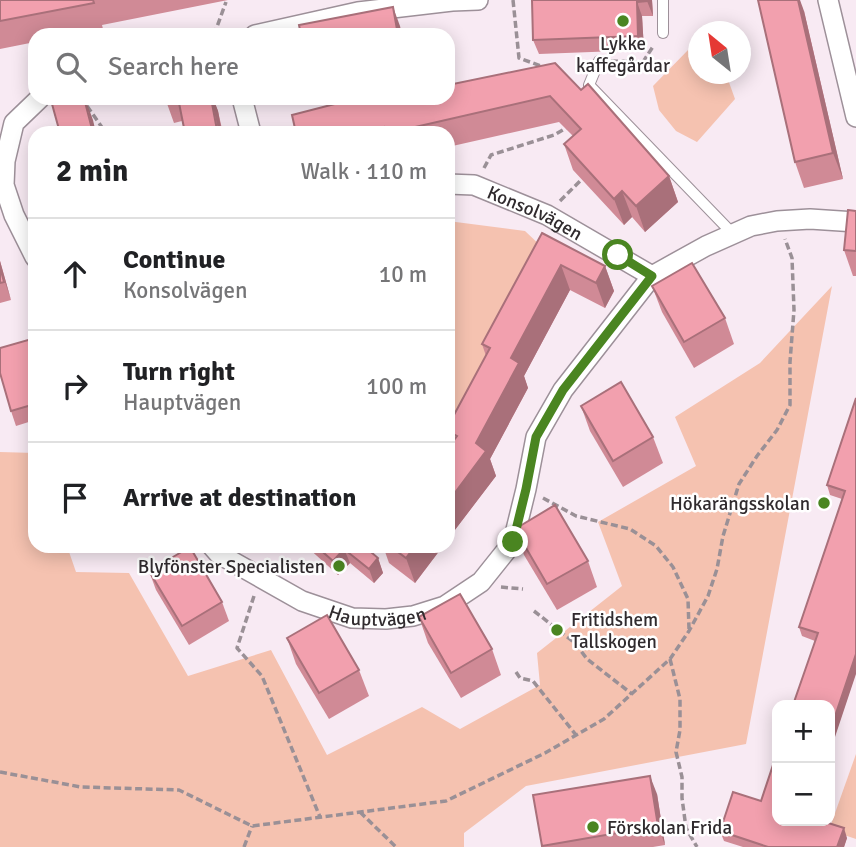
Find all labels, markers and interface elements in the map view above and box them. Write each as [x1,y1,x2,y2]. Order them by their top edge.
marker: Lykke kaffegårdar [615,13,631,29]
north arrow [688,21,751,84]
search box [28,28,455,105]
place label: Lykke kaffegårdar [576,32,670,78]
icon: search [52,48,90,86]
text: Search here [108,51,239,83]
text: 2 min [56,153,128,190]
text: Walk · 110 m [301,157,427,186]
street label: Konsolvägen [483,181,587,246]
route start [602,239,633,270]
text: Continue [123,244,225,276]
icon: ahead [56,255,94,293]
text: 10 m [379,260,427,289]
text: Konsolvägen [123,276,248,305]
text: Turn right [123,356,235,388]
icon: right [56,367,94,405]
text: 100 m [366,372,427,401]
text: Hauptvägen [123,388,241,417]
icon: arrive [56,479,94,517]
text: Arrive at destination [123,482,356,514]
place label: Hökarängsskolan [670,492,810,516]
marker: Hökarängsskolan [816,495,832,511]
route end [497,526,528,557]
place label: Blyfönster Specialisten [138,555,325,579]
marker: Blyfönster Specialisten [331,558,347,574]
street label: Hauptvägen [325,600,429,632]
place label: Fritidshem Tallskogen [571,608,658,654]
marker: Fritidshem Tallskogen [549,622,565,638]
map controls [772,700,835,826]
button: + [772,700,835,763]
button: − [772,763,835,826]
place label: Förskolan Frida [607,816,732,840]
marker: Förskolan Frida [585,819,601,835]

